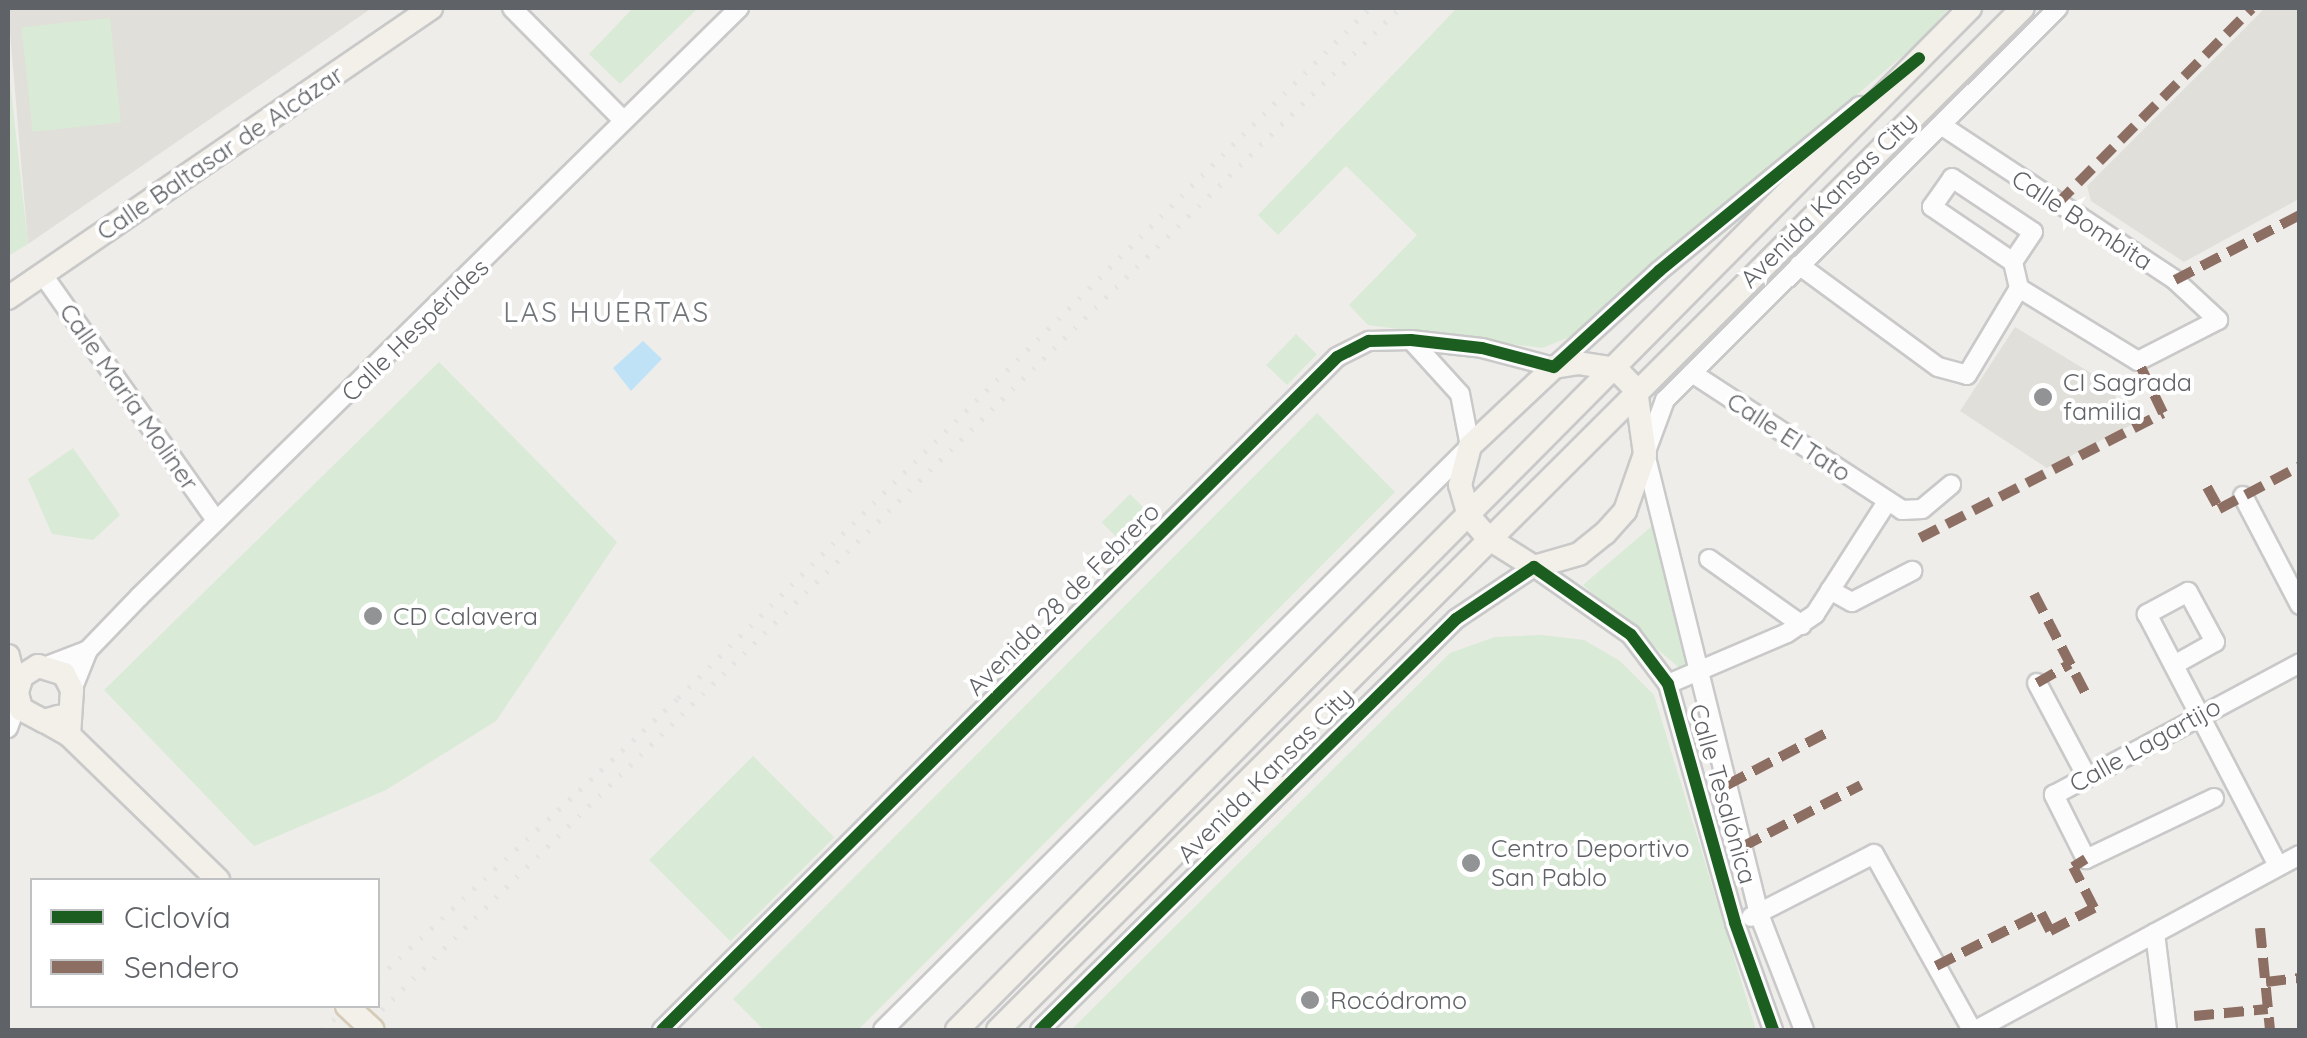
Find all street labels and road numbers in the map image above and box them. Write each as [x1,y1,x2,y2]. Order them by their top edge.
street label: Calle Baltasar de Alcázar [91,59,349,247]
street label: Avenida Kansas City [1734,106,1922,294]
street label: Calle Bombita [2006,163,2158,277]
street label: Calle Hespérides [335,252,495,408]
street label: Calle María Moliner [53,298,205,496]
street label: Calle El Tato [1721,386,1857,488]
street label: Avenida 28 de Febrero [960,496,1166,702]
street label: Avenida Kansas City [1171,681,1359,869]
street label: Calle Lagartijo [2064,691,2226,799]
street label: Calle Tesalónica [1683,701,1763,887]

